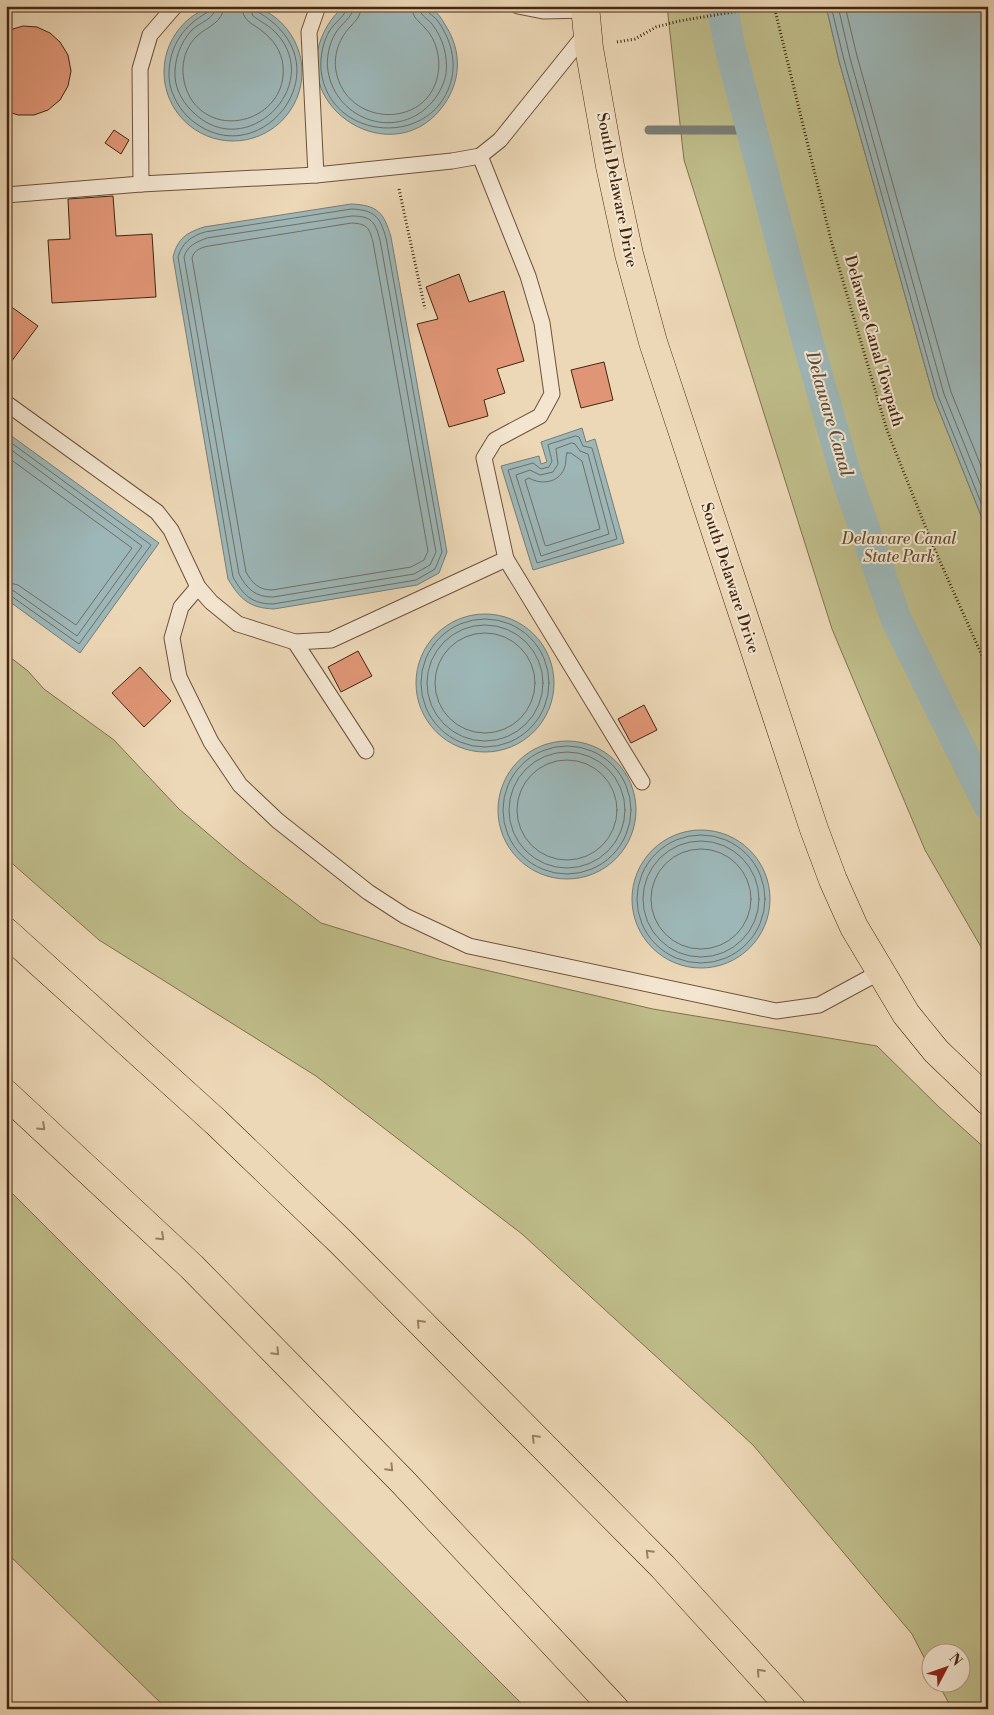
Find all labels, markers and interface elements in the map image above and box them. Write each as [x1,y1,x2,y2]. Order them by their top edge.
street label: South Delaware Drive [592,111,642,269]
street label: Delaware Canal Towpath [840,253,908,430]
water label: Delaware Canal [800,348,858,480]
street label: South Delaware Drive [696,500,764,656]
park label: Delaware Canal State Park [841,529,957,567]
one-way arrow [37,1121,46,1130]
one-way arrow [155,1231,164,1240]
one-way arrow [417,1319,426,1328]
one-way arrow [270,1347,279,1356]
one-way arrow [531,1435,540,1444]
one-way arrow [384,1463,393,1472]
one-way arrow [646,1550,655,1559]
north arrow [922,1642,972,1692]
text: N [945,1650,965,1670]
one-way arrow [756,1669,765,1678]

